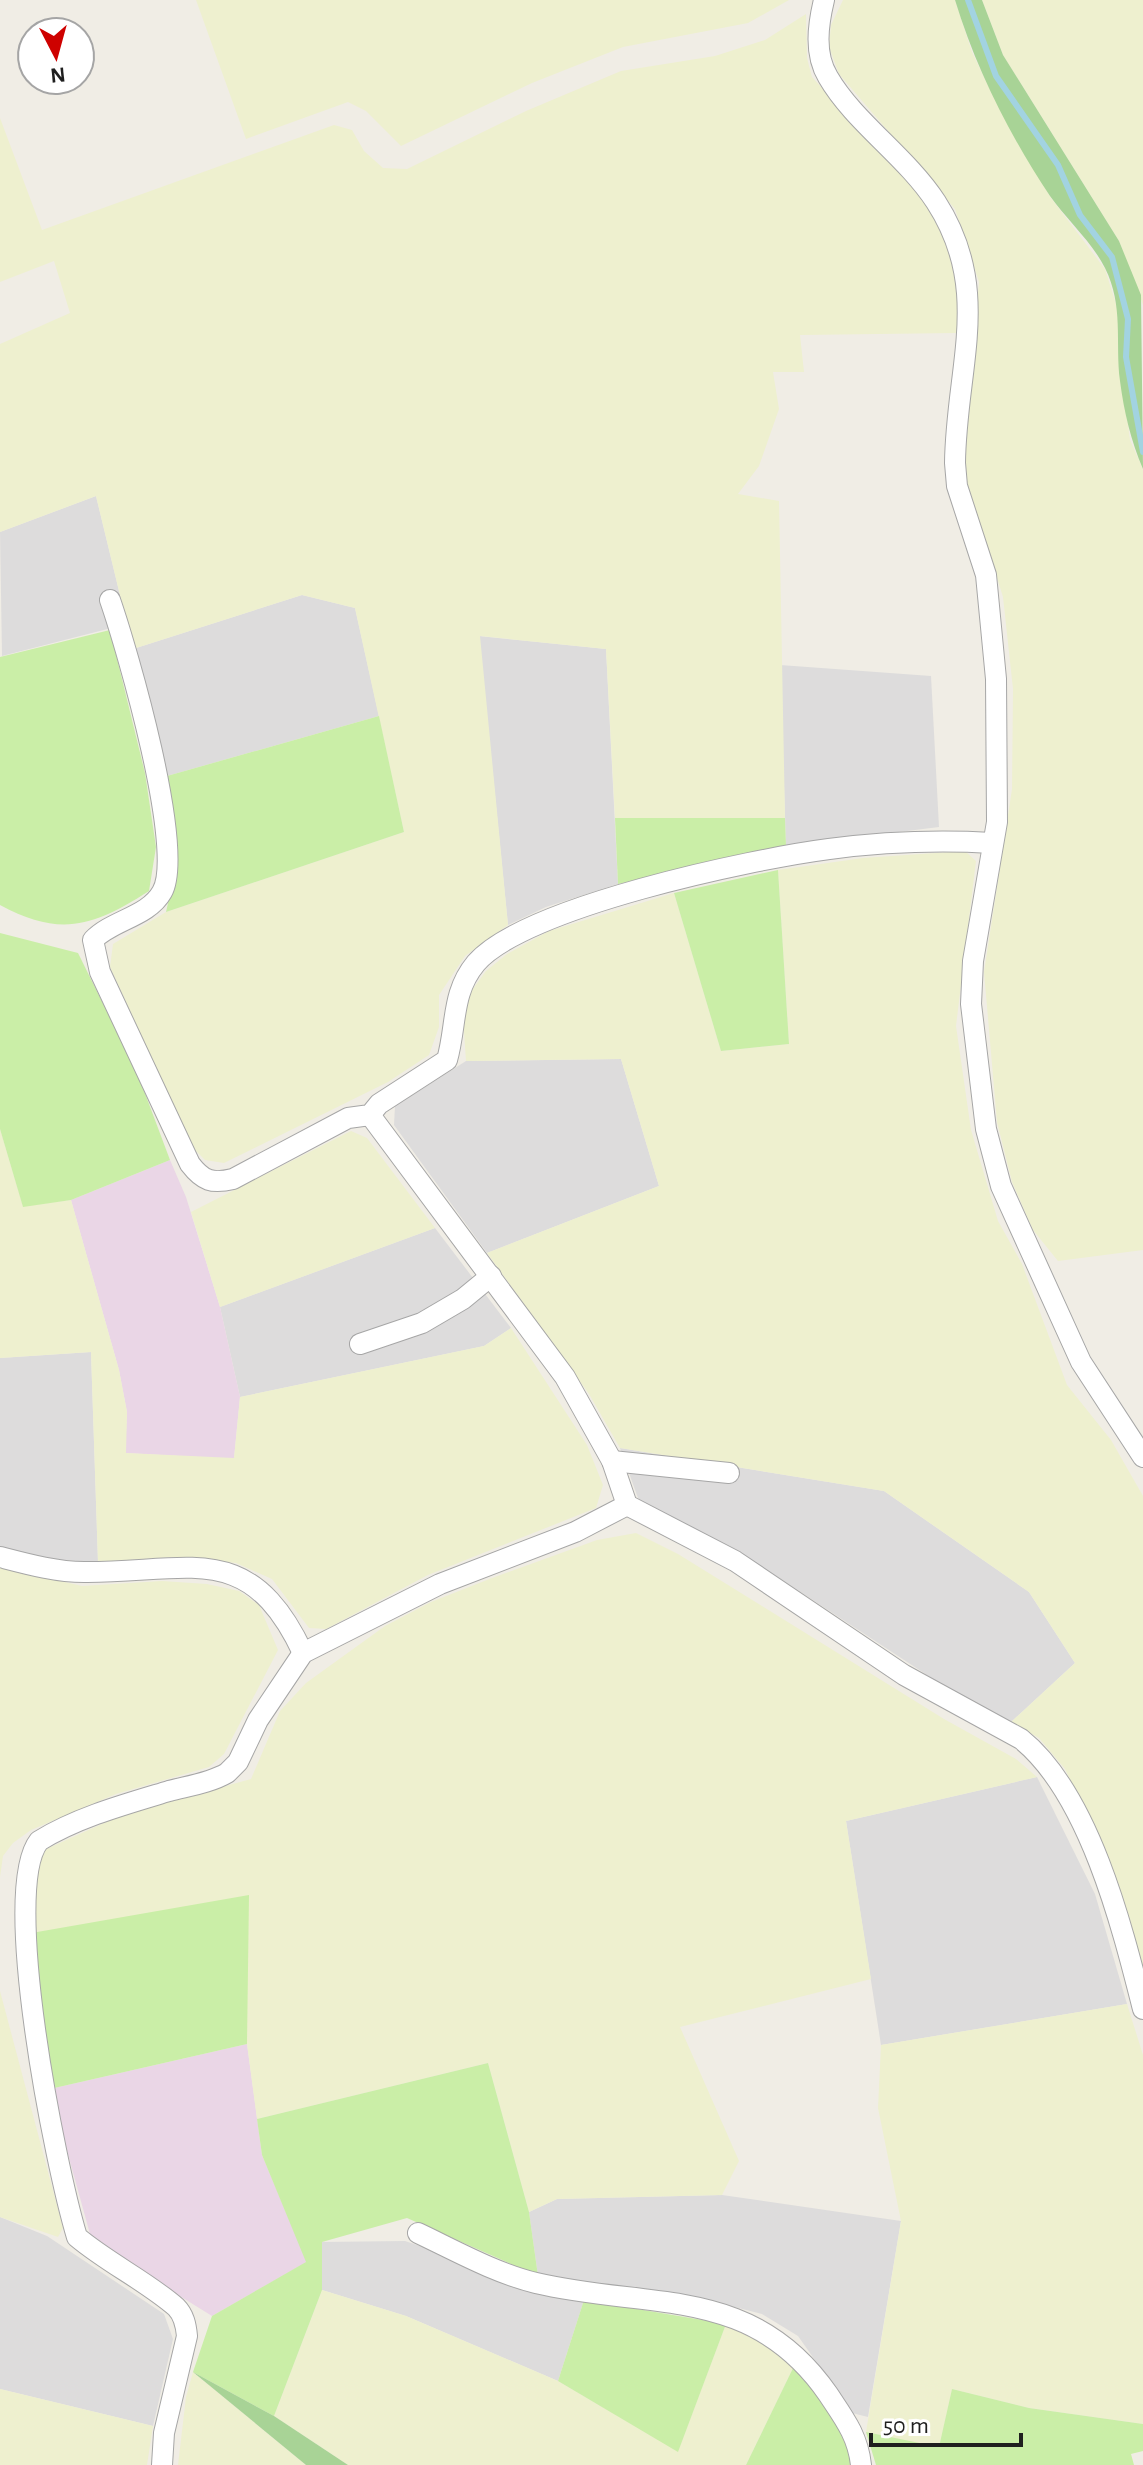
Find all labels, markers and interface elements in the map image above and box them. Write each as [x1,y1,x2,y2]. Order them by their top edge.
north arrow [16,16,96,96]
text: N [49,63,67,87]
scale bar [871,2397,1021,2447]
text: 50 m [883,2414,929,2438]

